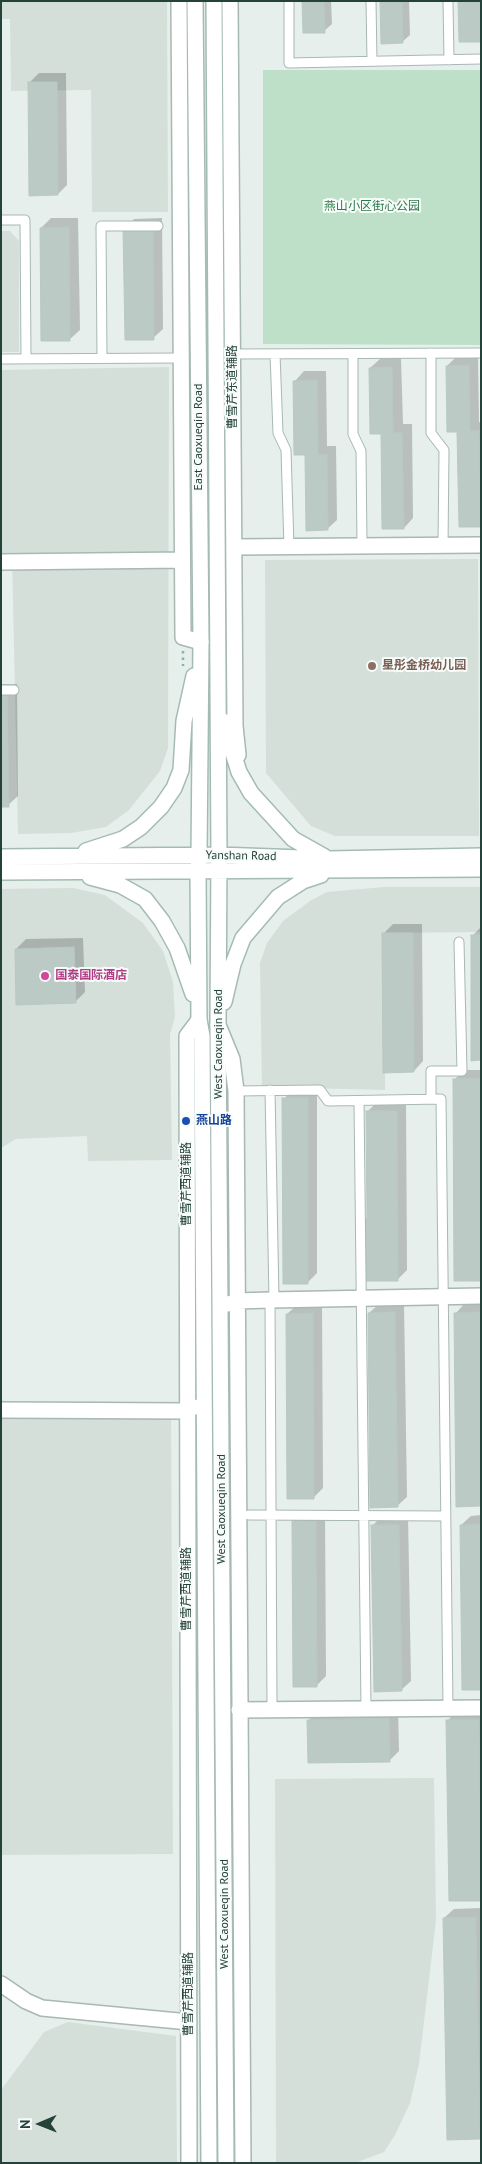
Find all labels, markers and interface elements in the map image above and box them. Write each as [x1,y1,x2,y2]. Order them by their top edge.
park label: 燕山小区街心公园 [324,200,420,214]
street label: 曹雪芹东道辅路 [226,345,240,429]
street label: East Caoxueqin Road [192,384,206,490]
place label: 星彤金桥幼儿园 [382,659,466,673]
marker: 星彤金桥幼儿园 [366,660,378,672]
street label: Yanshan Road [205,848,277,864]
place label: 国泰国际酒店 [55,969,127,983]
marker: 国泰国际酒店 [39,970,51,982]
street label: West Caoxueqin Road [212,989,226,1099]
place label: 燕山路 [196,1114,232,1128]
marker: 燕山路 [180,1115,192,1127]
street label: 曹雪芹西道辅路 [180,1142,194,1226]
street label: West Caoxueqin Road [215,1454,229,1564]
street label: 曹雪芹西道辅路 [180,1547,194,1631]
street label: West Caoxueqin Road [218,1859,232,1969]
street label: 曹雪芹西道辅路 [182,1952,196,2036]
north arrow [15,2099,65,2149]
text: N [16,2120,34,2129]

